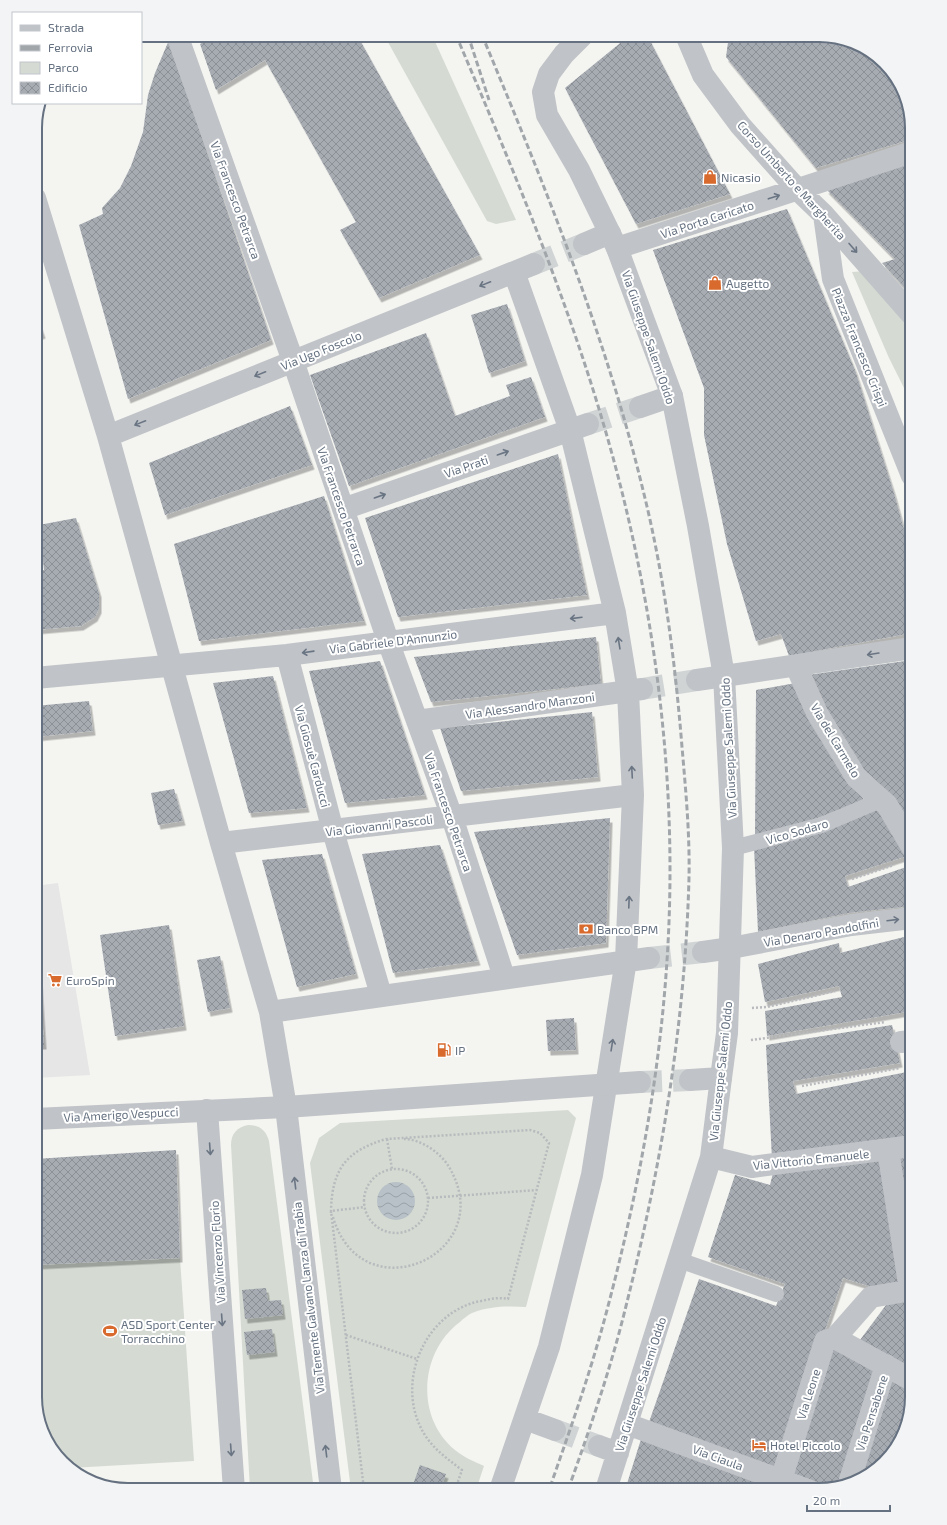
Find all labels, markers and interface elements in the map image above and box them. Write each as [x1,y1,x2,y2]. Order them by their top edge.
legend [12,12,142,104]
text: Strada [48,20,84,34]
text: Ferrovia [48,40,93,54]
text: Parco [48,60,79,74]
text: Edificio [48,80,88,94]
street label: Corso Umberto e Margherita [735,118,849,242]
street label: Via Francesco Petrarca [208,139,264,261]
shop icon: Nicasio [702,169,718,185]
place label: Nicasio [721,170,761,184]
one-way arrow [768,192,780,200]
street label: Via Porta Caricato [659,197,755,241]
one-way arrow [848,243,858,253]
street label: Via Giuseppe Salemi Oddo [620,268,679,406]
shop icon: Augetto [707,275,723,291]
place label: Augetto [726,276,770,290]
one-way arrow [479,280,491,288]
street label: Piazza Francesco Crispi [830,285,890,409]
street label: Via Ugo Foscolo [279,327,364,373]
one-way arrow [255,371,267,379]
one-way arrow [134,420,146,427]
street label: Via Francesco Petrarca [315,445,369,567]
one-way arrow [497,449,509,457]
street label: Via Prati [442,452,490,480]
one-way arrow [374,492,386,500]
one-way arrow [570,614,583,622]
street label: Via Gabriele D'Annunzio [328,626,458,656]
one-way arrow [615,637,623,650]
one-way arrow [302,648,315,656]
one-way arrow [867,651,880,659]
street label: Via Giuseppe Salemi Oddo [717,677,739,819]
street label: Via Alessandro Manzoni [464,689,596,721]
street label: Via del Carmelo [808,700,864,780]
street label: Via Giosuè Carducci [293,703,333,809]
street label: Via Francesco Petrarca [422,751,476,873]
one-way arrow [628,766,636,779]
street label: Via Giovanni Pascoli [324,811,434,839]
street label: Vico Sodaro [764,815,830,847]
one-way arrow [625,896,633,909]
street label: Via Denaro Pandolfini [762,915,880,949]
one-way arrow [886,916,899,924]
bank icon: Banco BPM [578,921,594,937]
place label: Banco BPM [597,922,658,936]
supermarket icon: EuroSpin [47,972,63,988]
place label: EuroSpin [66,973,115,987]
street label: Via Giuseppe Salemi Oddo [706,1000,734,1142]
one-way arrow [608,1039,616,1052]
fuel station icon: IP [436,1042,452,1058]
place label: IP [455,1043,465,1057]
street label: Via Amerigo Vespucci [63,1104,179,1124]
one-way arrow [207,1142,214,1155]
street label: Via Vittorio Emanuele [752,1146,870,1172]
one-way arrow [291,1177,299,1190]
street label: Via Vincenzo Florio [206,1200,228,1304]
street label: Via Tenente Galvano Lanza di Trabia [289,1201,327,1395]
one-way arrow [219,1313,226,1326]
street label: Via Giuseppe Salemi Oddo [612,1315,668,1453]
place label: ASD Sport Center Torracchino [121,1317,215,1345]
sports icon: ASD Sport Center Torracchino [102,1323,118,1339]
street label: Via Leone [793,1367,823,1421]
street label: Via Pensabene [852,1373,890,1453]
hotel icon: Hotel Piccolo [751,1437,767,1453]
place label: Hotel Piccolo [770,1438,841,1452]
street label: Via Ciaula [691,1441,745,1473]
one-way arrow [228,1443,235,1456]
one-way arrow [322,1445,330,1458]
scale bar [807,1487,890,1513]
text: 20 m [813,1493,840,1507]

